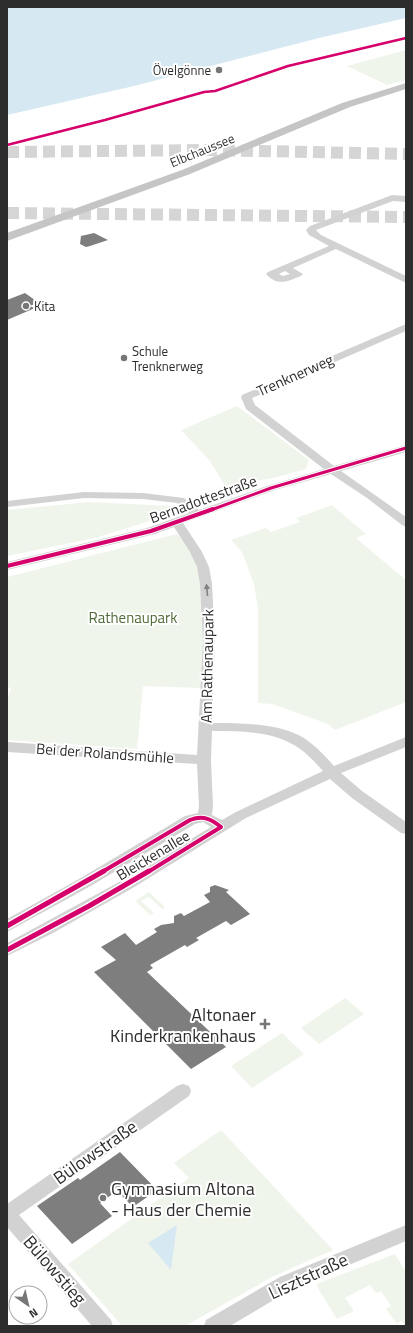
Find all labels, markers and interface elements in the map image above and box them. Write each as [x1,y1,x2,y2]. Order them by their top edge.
place label: Övelgönne [153,60,211,80]
marker: Övelgönne [214,65,224,75]
street label: Elbchaussee [167,128,237,172]
place label: Kita [34,296,56,316]
marker: Kita [21,301,31,311]
place label: Schule Trenknerweg [132,341,203,376]
street label: Trenknerweg [253,348,337,402]
marker: Schule Trenknerweg [119,353,129,363]
street label: Bernadottestraße [146,469,260,529]
one-way arrow [203,584,210,596]
park label: Rathenaupark [89,606,177,629]
street label: Am Rathenaupark [195,609,219,723]
street label: Bei der Rolandsmühle [35,737,175,769]
street label: Bleickenallee [112,824,194,886]
place label: Altonaer Kinderkrankenhaus [110,1001,256,1049]
marker: Altonaer Kinderkrankenhaus [259,1018,271,1030]
street label: Bülowstraße [47,1113,143,1191]
place label: Gymnasium Altona - Haus der Chemie [111,1175,255,1223]
marker: Gymnasium Altona - Haus der Chemie [98,1193,108,1203]
street label: Bülowstieg [17,1229,93,1311]
street label: Lisztstraße [264,1246,352,1306]
north arrow [8,1285,48,1325]
text: N [26,1305,41,1322]

